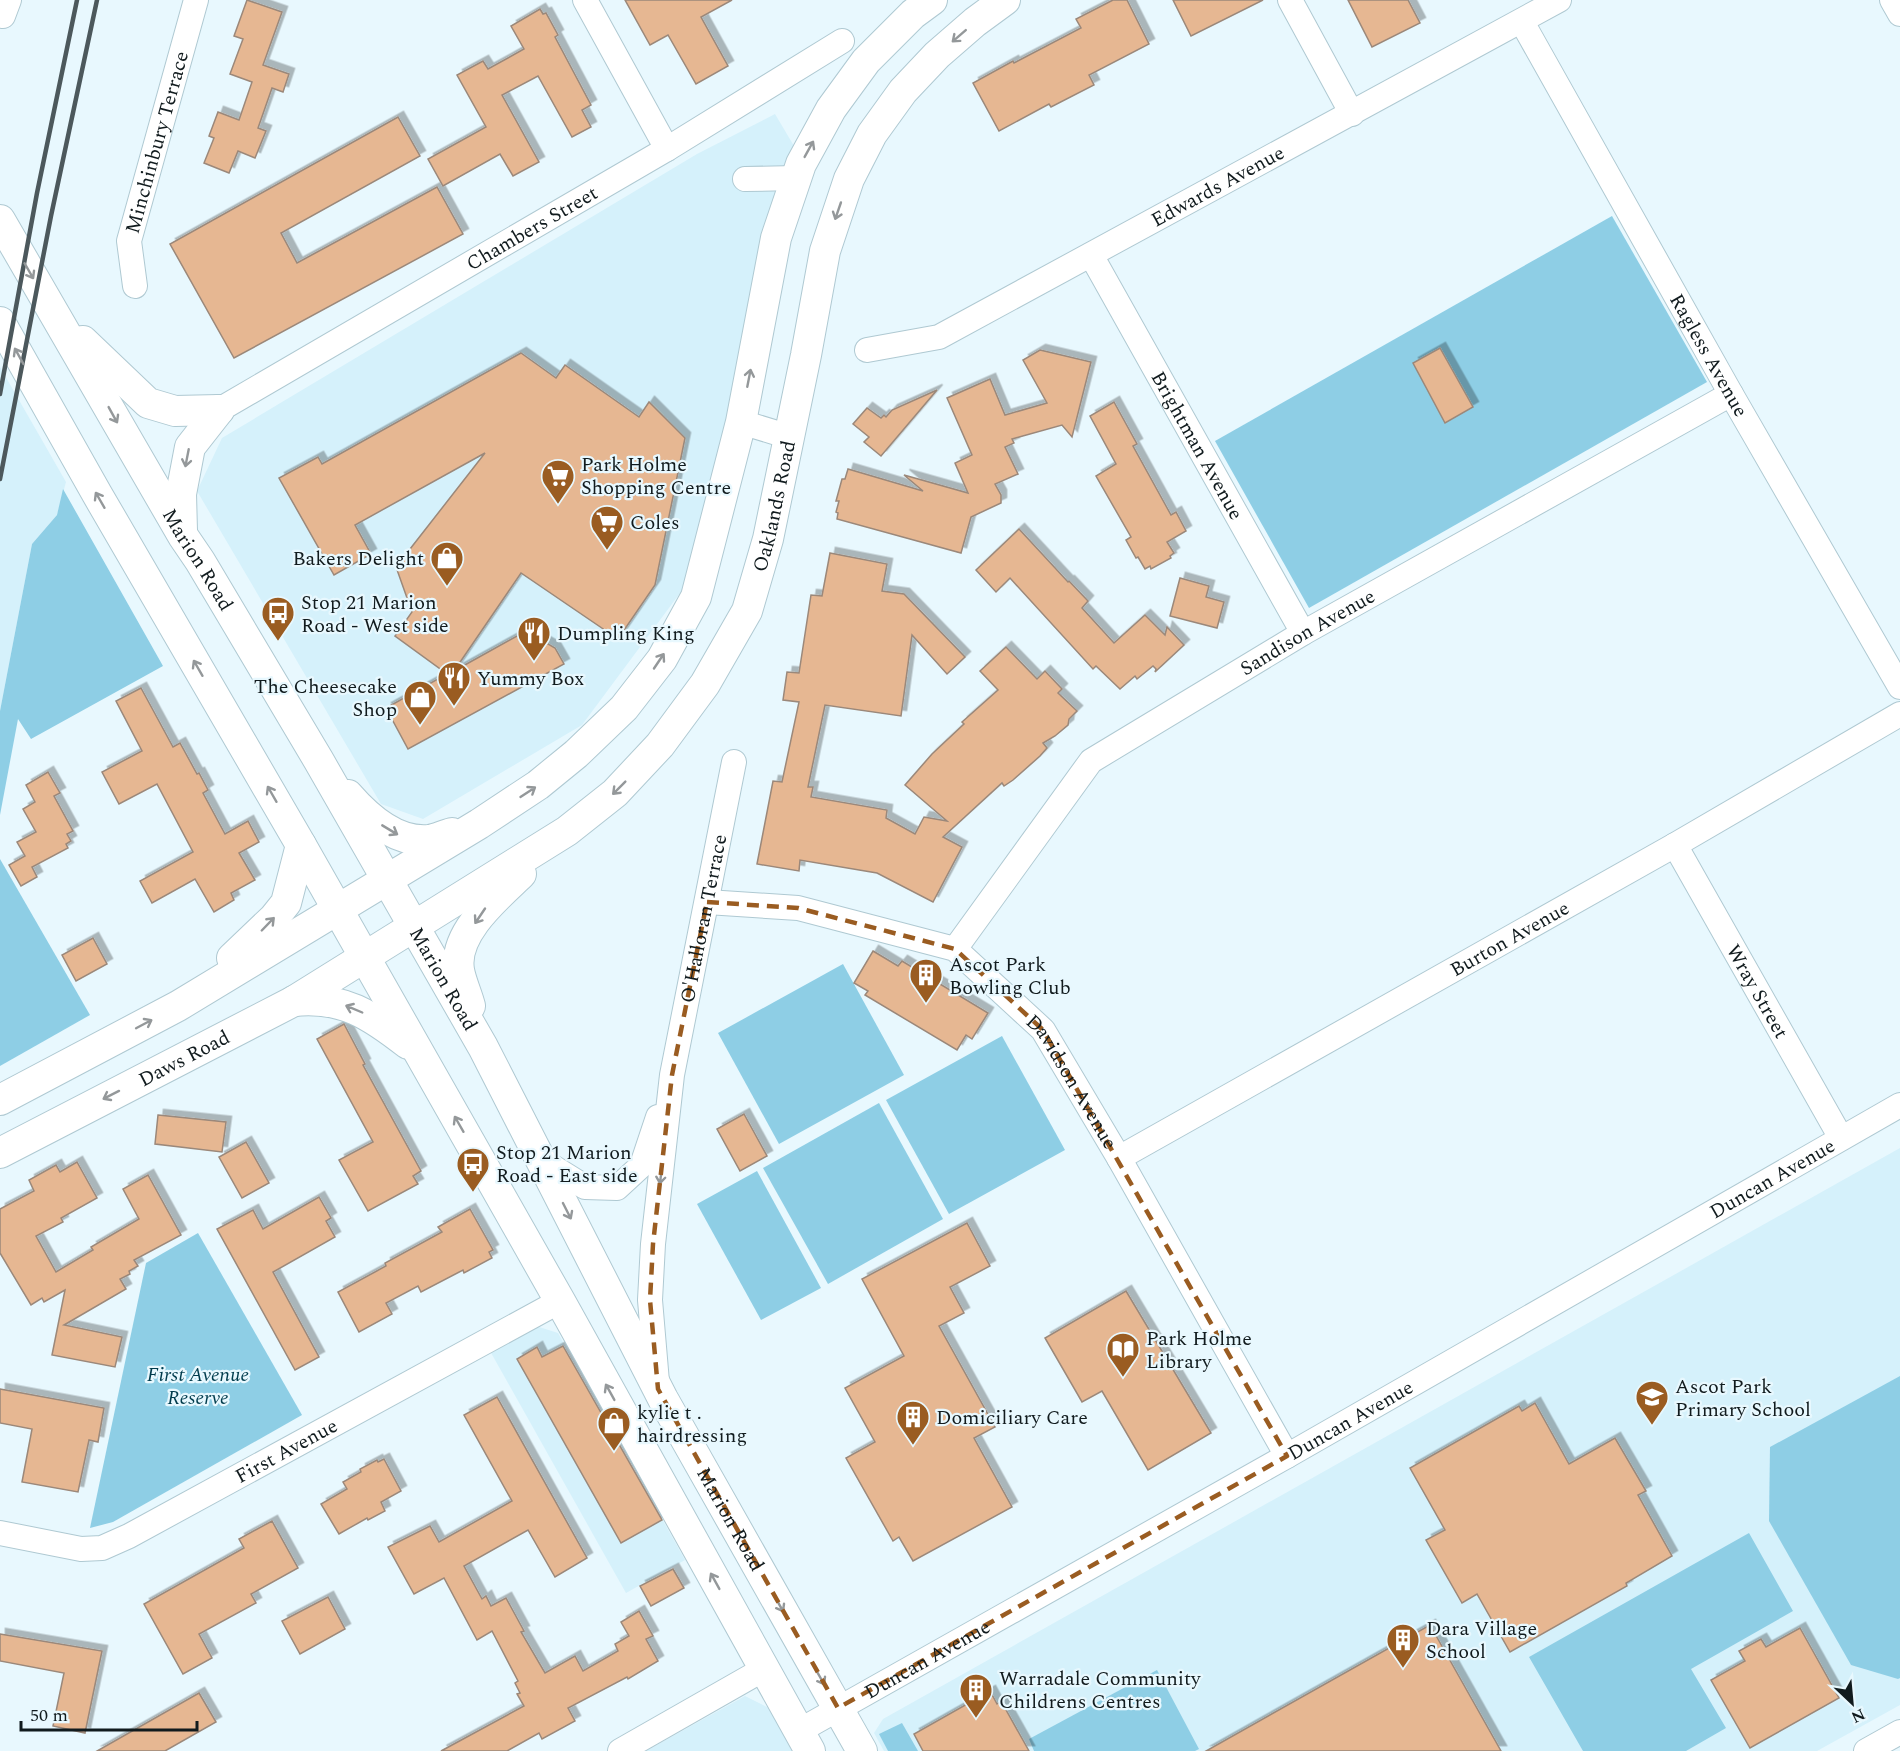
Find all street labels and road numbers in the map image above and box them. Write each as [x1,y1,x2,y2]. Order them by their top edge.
street label: Minchinbury Terrace [118,48,197,237]
street label: Edwards Avenue [1146,138,1290,235]
street label: Chambers Street [461,178,604,279]
street label: Ragless Avenue [1661,288,1755,423]
street label: Brightman Avenue [1143,366,1251,526]
street label: Oaklands Road [745,438,804,576]
street label: Marion Road [154,503,240,617]
street label: Sandison Avenue [1234,582,1381,684]
street label: O'Halloran Terrace [673,832,735,1006]
street label: Burton Avenue [1445,893,1575,985]
street label: Marion Road [401,921,485,1037]
street label: Wray Street [1718,939,1796,1044]
street label: Davidson Avenue [1019,1007,1125,1155]
street label: Daws Road [133,1023,235,1095]
street label: Duncan Avenue [1704,1131,1841,1227]
street label: Duncan Avenue [1282,1373,1419,1469]
street label: First Avenue [230,1411,343,1491]
street label: Marion Road [688,1462,772,1577]
street label: Duncan Avenue [859,1612,996,1707]

